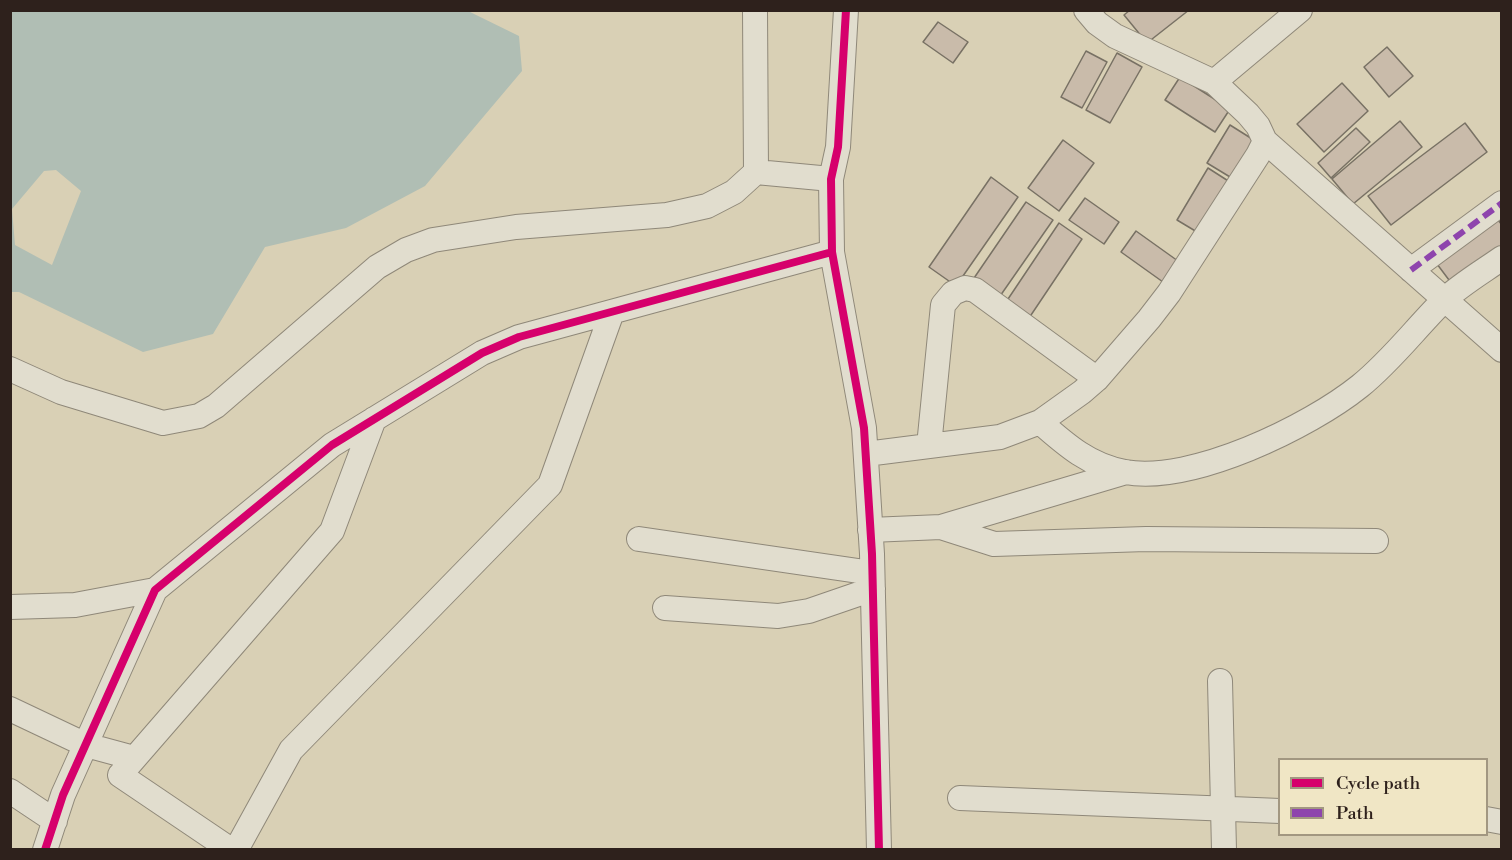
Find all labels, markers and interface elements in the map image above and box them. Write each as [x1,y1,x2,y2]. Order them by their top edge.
legend [1278,758,1488,836]
text: Cycle path [1336,772,1420,795]
text: Path [1336,802,1374,825]

